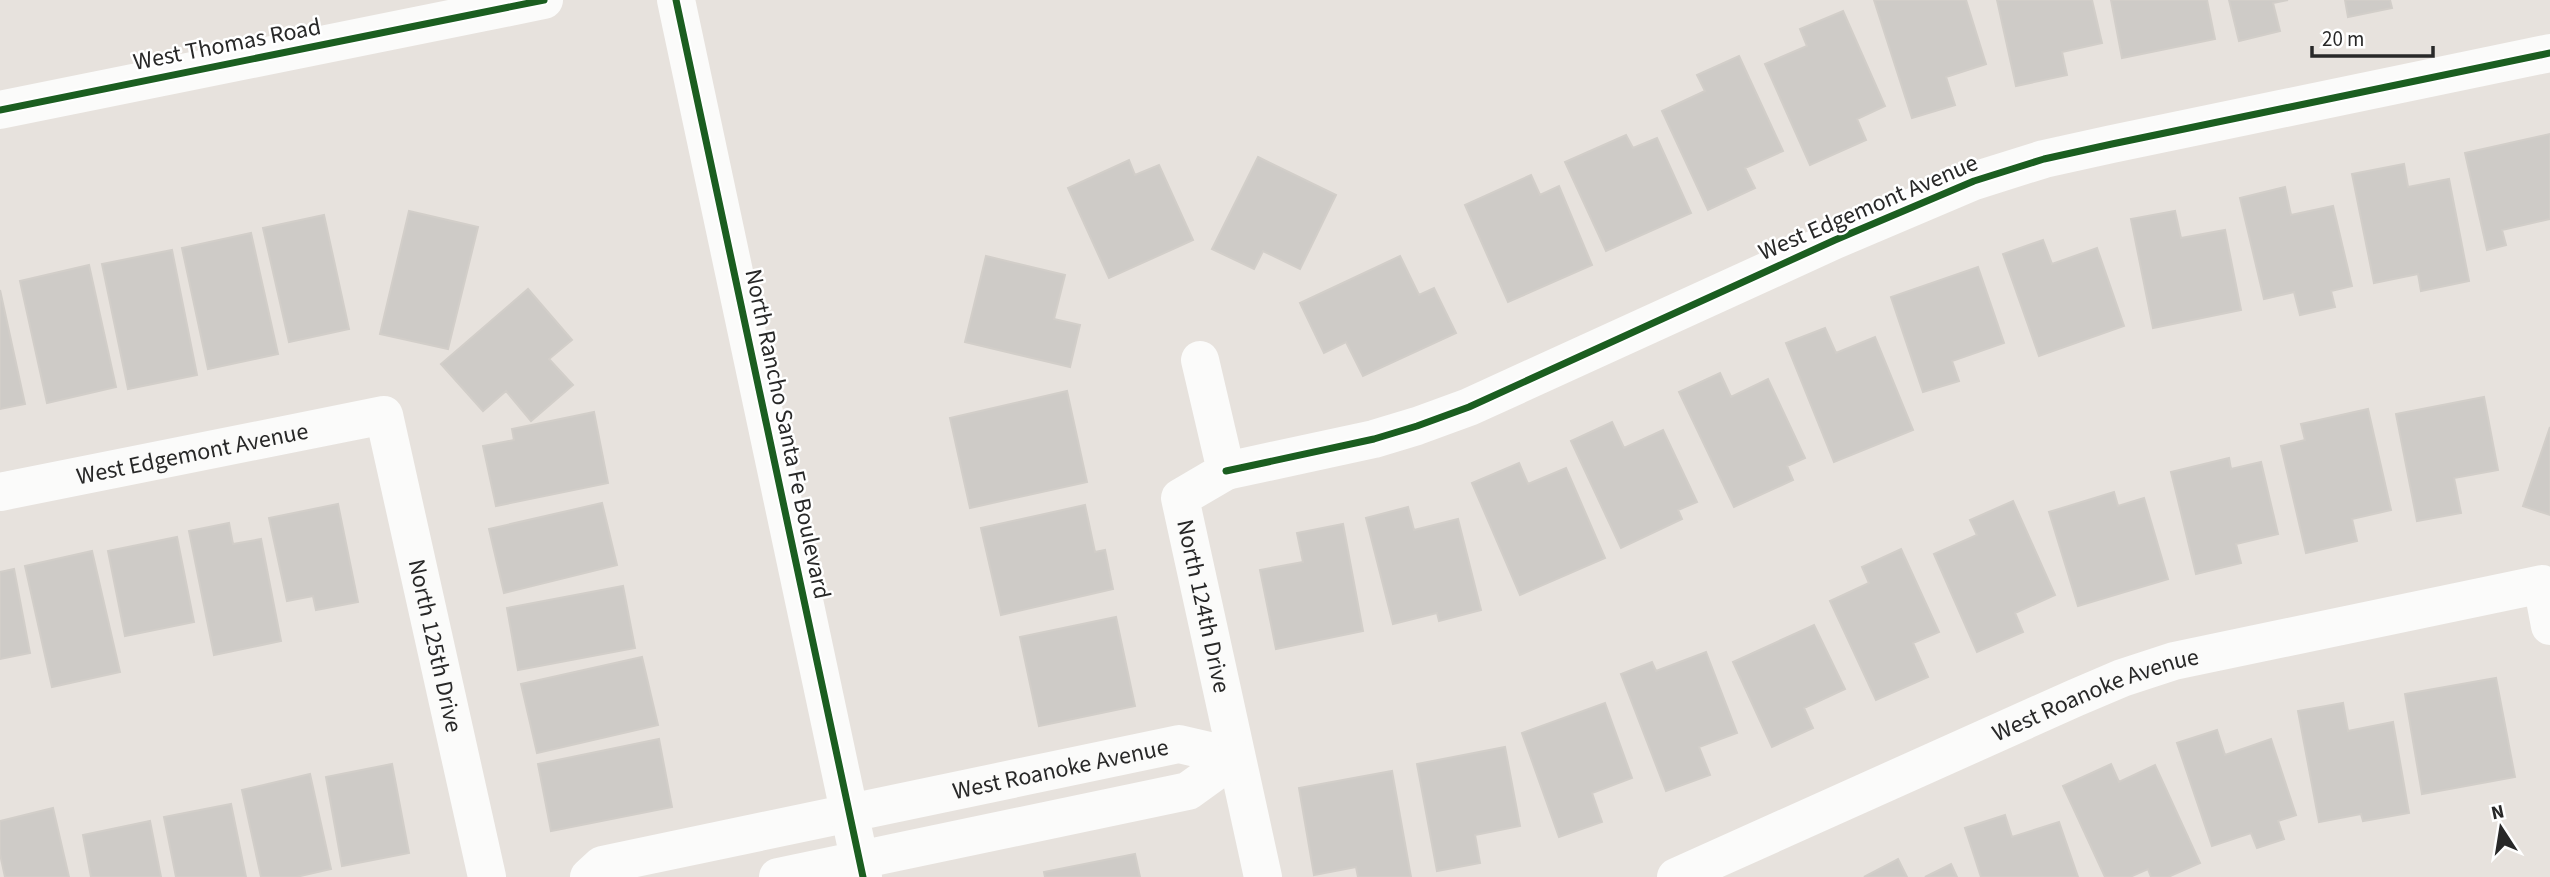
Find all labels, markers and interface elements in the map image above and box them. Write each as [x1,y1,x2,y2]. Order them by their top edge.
street label: West Thomas Road [130,9,324,80]
scale bar [2312,14,2433,58]
text: 20 m [2322,24,2364,54]
street label: West Edgemont Avenue [1753,145,1983,270]
street label: North Rancho Santa Fe Boulevard [735,266,840,602]
street label: West Edgemont Avenue [73,414,311,494]
street label: North 124th Drive [1167,516,1239,696]
street label: North 125th Drive [399,556,471,736]
street label: West Roanoke Avenue [1987,639,2202,751]
street label: West Roanoke Avenue [949,730,1172,809]
north arrow [2466,793,2536,863]
text: N [2489,798,2507,827]

